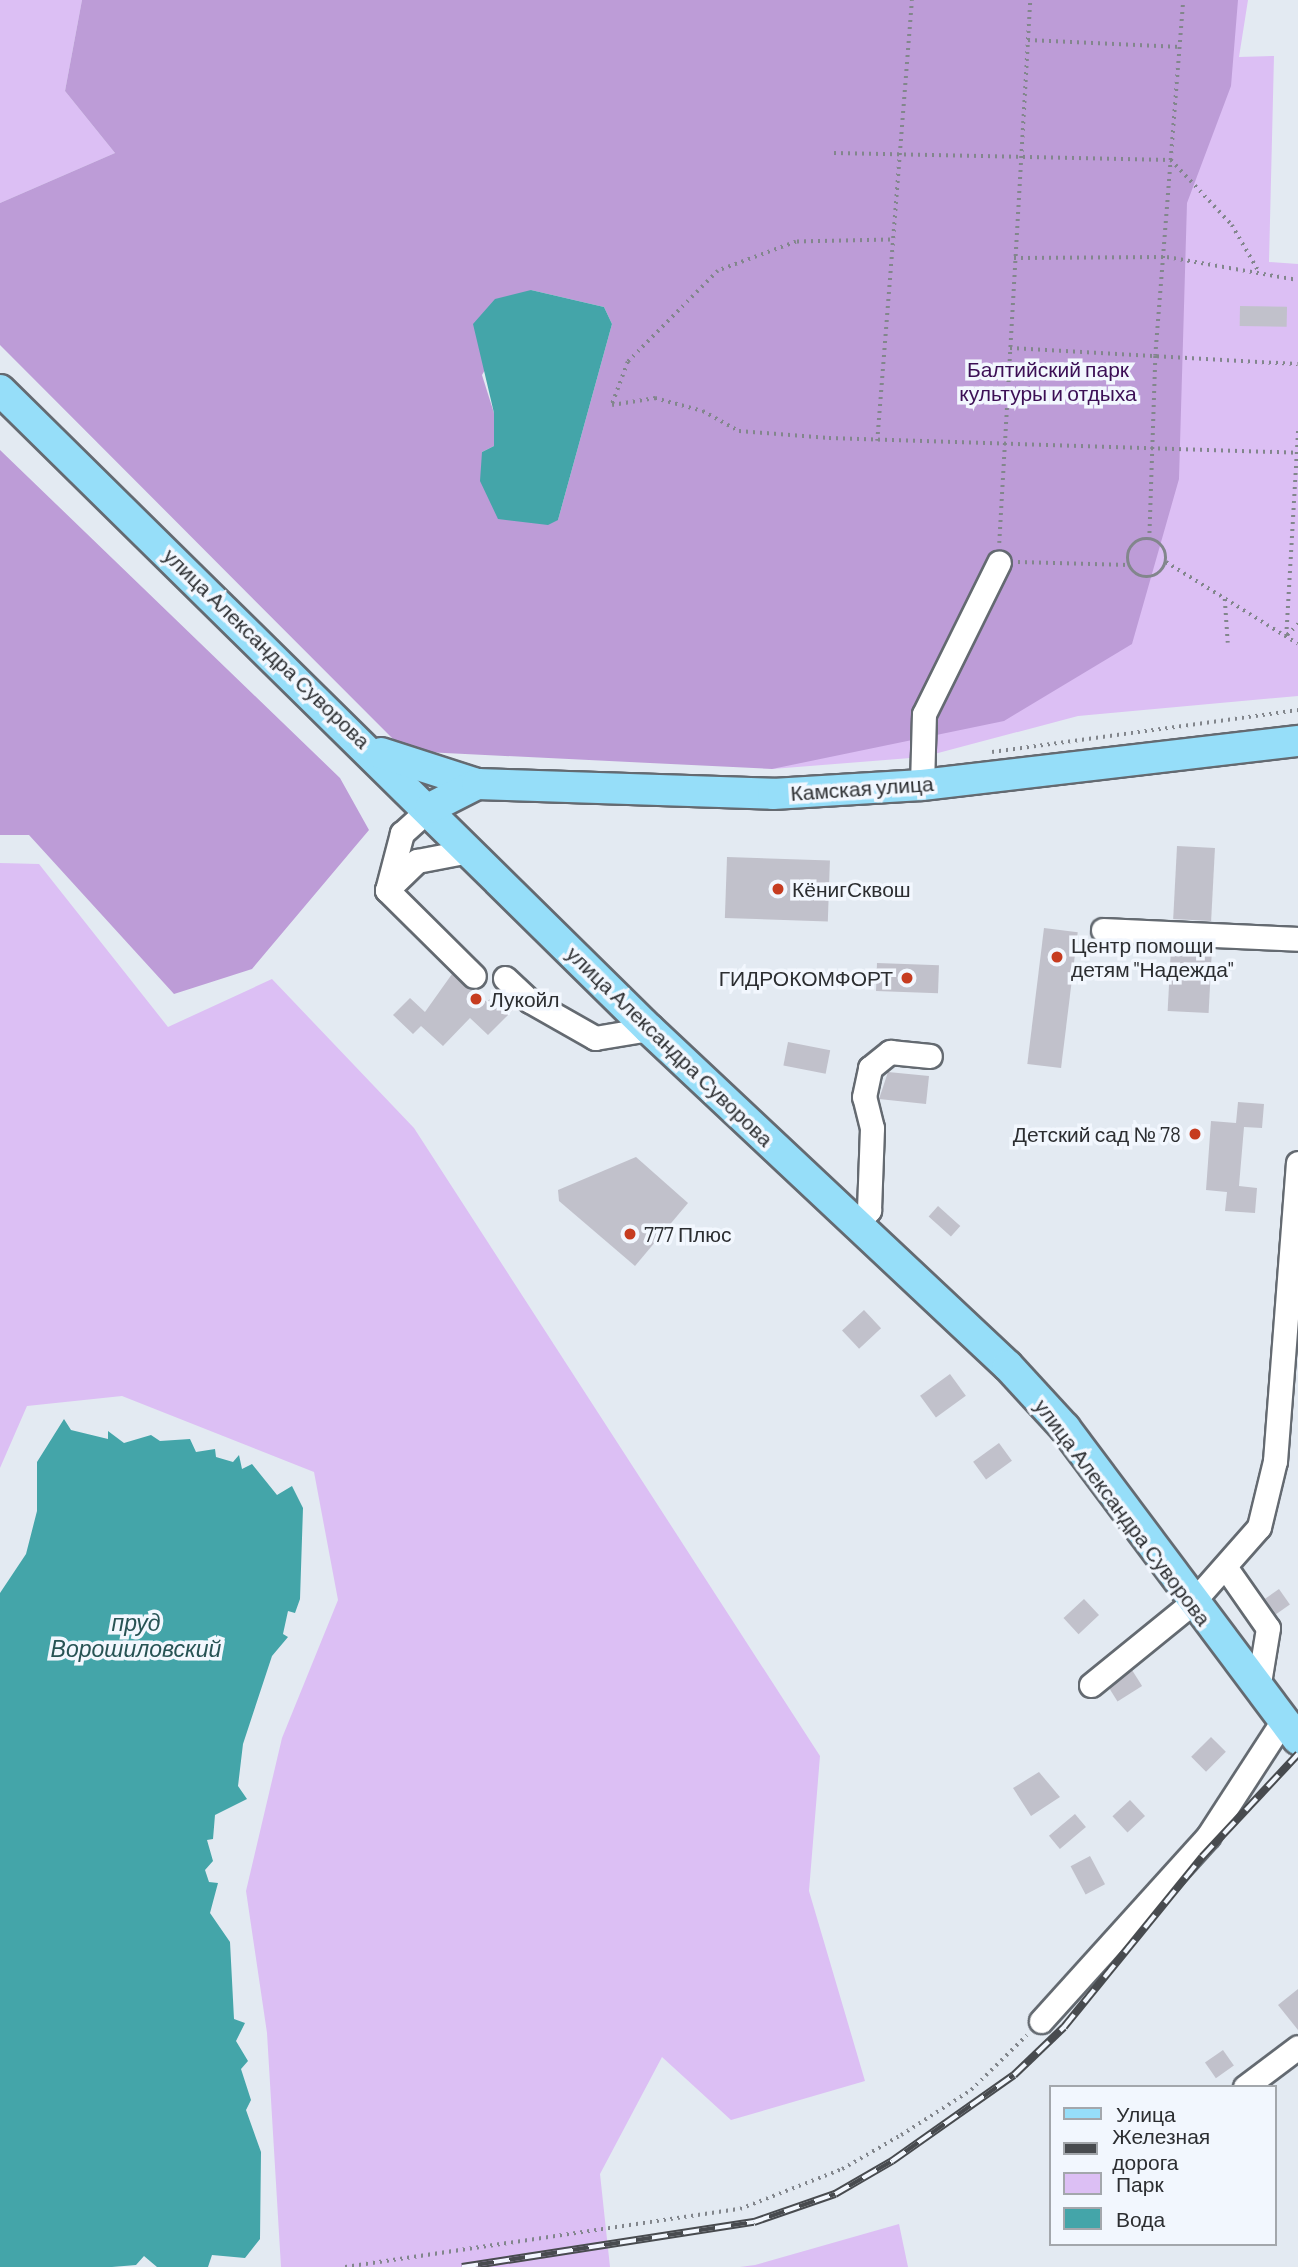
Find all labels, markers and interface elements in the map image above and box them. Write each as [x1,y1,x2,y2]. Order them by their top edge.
park label: Балтийский парк культуры и отдыха [959,356,1137,406]
street label: улица Александра Суворова [159,543,375,753]
street label: Камская улица [790,770,934,806]
place label: КёнигСквош [792,876,911,902]
marker: КёнигСквош [770,881,786,897]
place label: Центр помощи детям "Надежда" [1071,932,1233,982]
street label: улица Александра Суворова [562,941,778,1151]
marker: Центр помощи детям "Надежда" [1049,949,1065,965]
place label: ГИДРОКОМФОРТ [719,965,893,991]
marker: ГИДРОКОМФОРТ [899,970,915,986]
place label: Лукойл [490,986,560,1012]
marker: Лукойл [468,991,484,1007]
place label: Детский сад № 78 [1013,1121,1181,1147]
marker: Детский сад № 78 [1187,1126,1203,1142]
place label: 777 Плюс [644,1221,732,1247]
marker: 777 Плюс [622,1226,638,1242]
street label: улица Александра Суворова [1030,1394,1216,1630]
water label: пруд Ворошиловский [51,1608,221,1662]
legend [1050,2085,1277,2246]
text: Улица [1116,2101,1176,2126]
text: Железная дорога [1112,2123,1210,2174]
text: Парк [1116,2171,1164,2196]
text: Вода [1116,2206,1165,2231]

